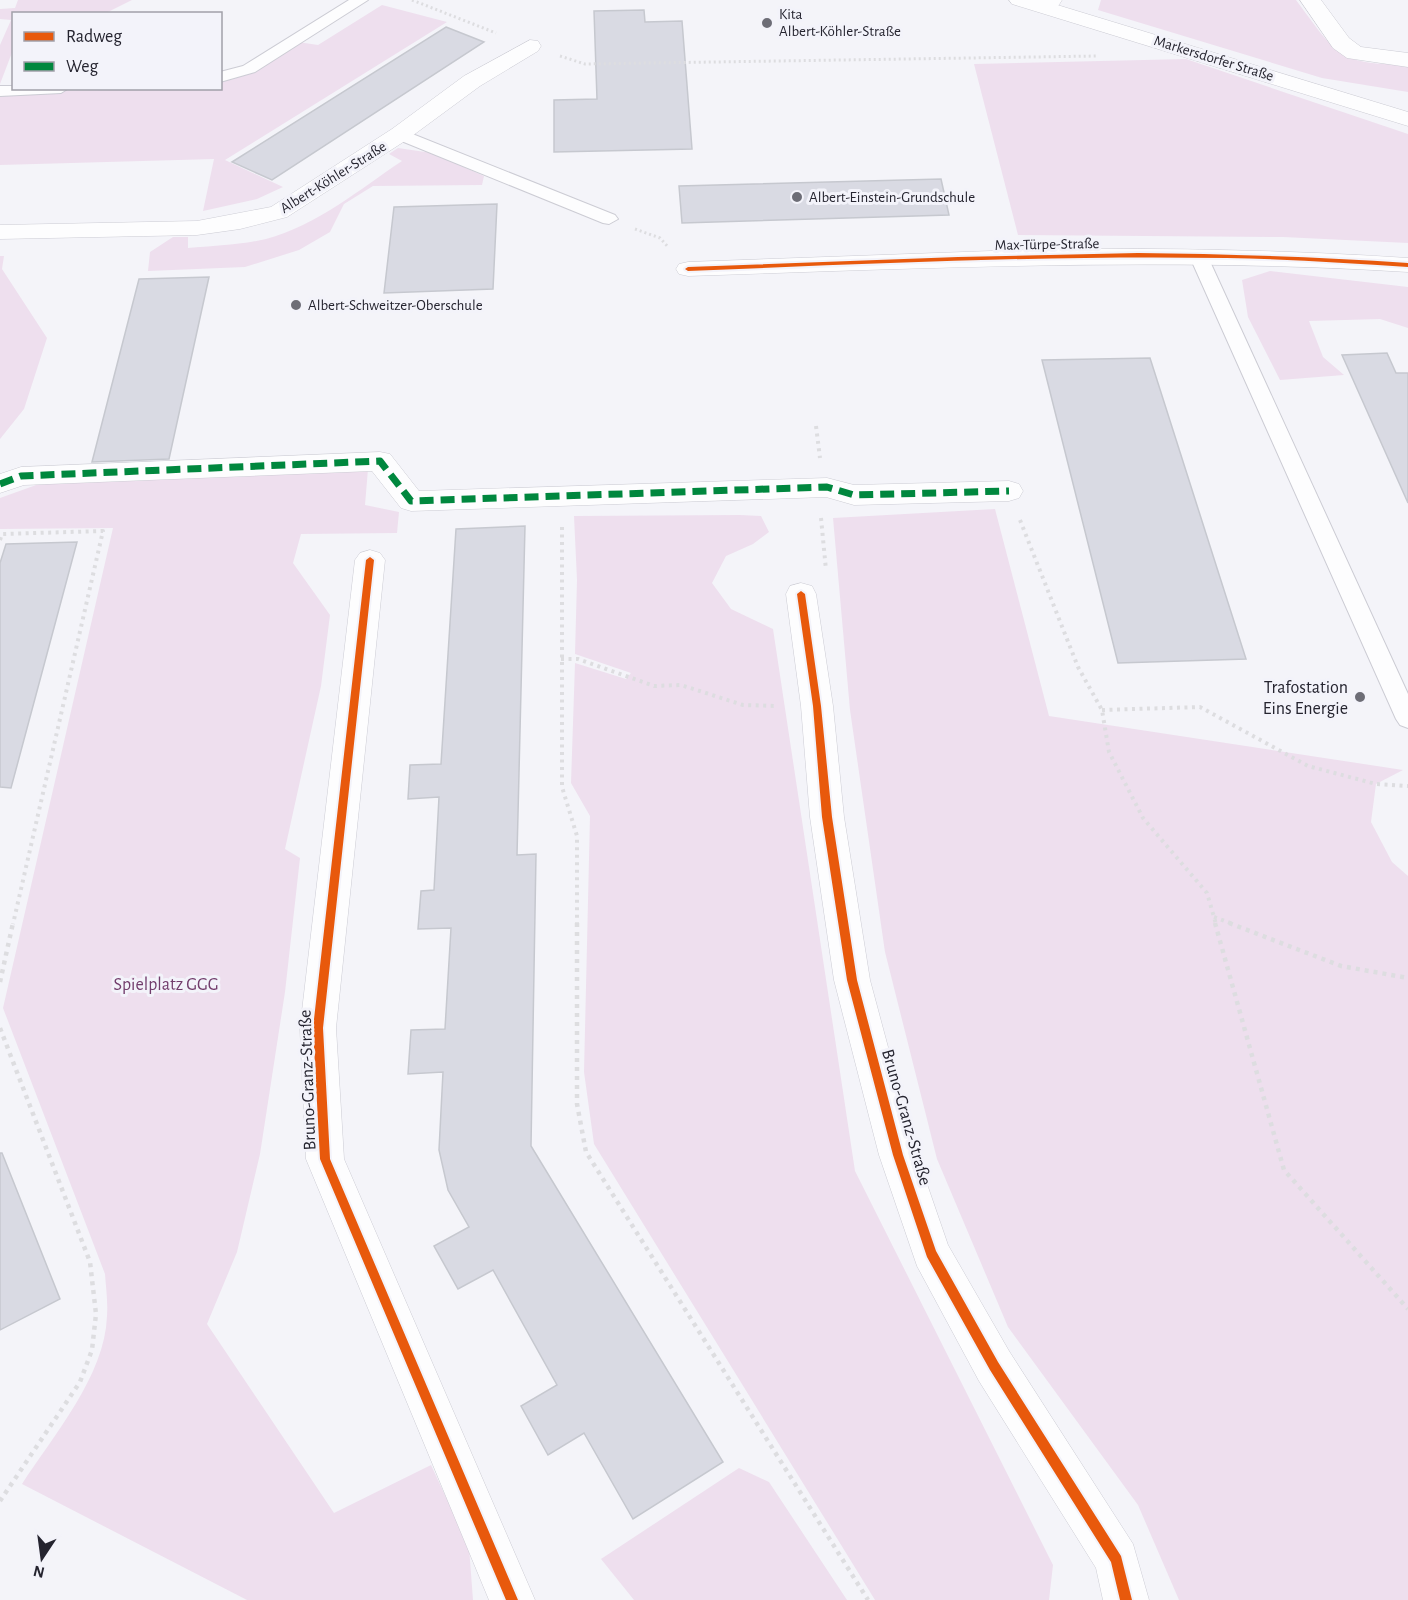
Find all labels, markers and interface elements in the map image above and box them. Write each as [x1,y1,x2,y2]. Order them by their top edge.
place label: Kita Albert-Köhler-Straße [779,7,901,39]
legend [12,12,222,90]
marker: Kita Albert-Köhler-Straße [760,16,774,30]
text: Radweg [66,28,122,46]
street label: Markersdorfer Straße [1152,33,1276,84]
text: Weg [66,58,98,76]
street label: Albert-Köhler-Straße [278,139,389,216]
marker: Albert-Einstein-Grundschule [790,190,804,204]
place label: Albert-Einstein-Grundschule [809,190,975,205]
street label: Max-Türpe-Straße [995,236,1100,253]
marker: Albert-Schweitzer-Oberschule [289,298,303,312]
place label: Albert-Schweitzer-Oberschule [308,298,483,313]
place label: Trafostation Eins Energie [1263,679,1348,718]
marker: Trafostation Eins Energie [1353,690,1367,704]
park label: Spielplatz GGG [113,976,219,994]
street label: Bruno-Granz-Straße [297,1009,319,1151]
street label: Bruno-Granz-Straße [878,1047,934,1187]
north arrow [12,1528,72,1588]
text: N [32,1563,46,1581]

